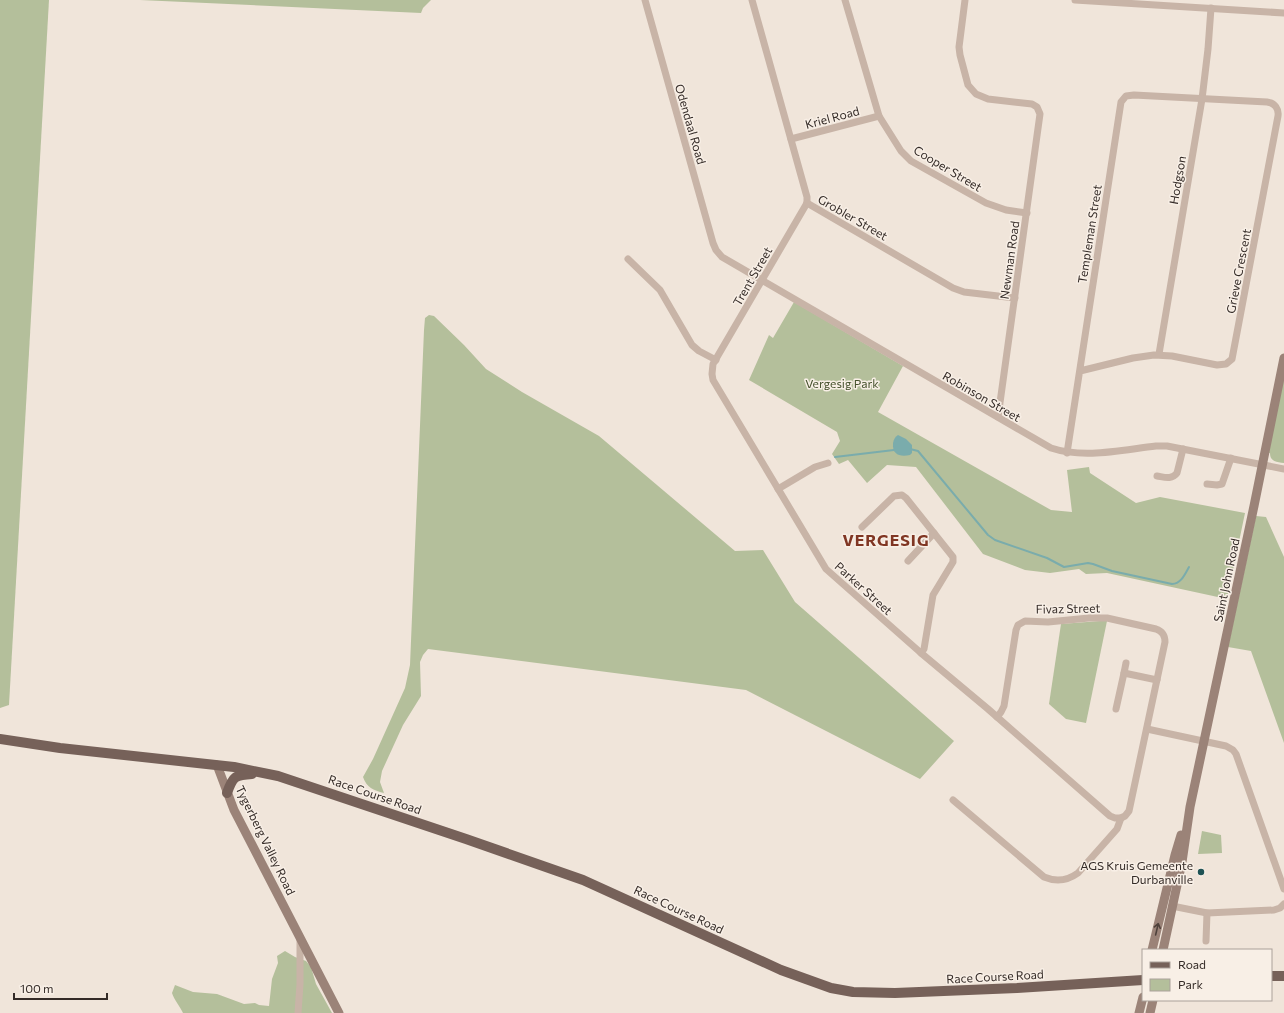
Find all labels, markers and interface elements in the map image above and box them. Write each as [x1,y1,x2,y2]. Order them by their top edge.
street label: Odendaal Road [673,82,709,166]
street label: Kriel Road [803,103,861,131]
street label: Cooper Street [911,142,985,194]
street label: Hodgson [1166,155,1188,205]
street label: Templeman Street [1074,184,1104,284]
street label: Grobler Street [816,191,890,243]
street label: Newman Road [997,220,1021,300]
street label: Grieve Crescent [1223,227,1253,315]
street label: Trent Street [730,244,775,308]
street label: Robinson Street [941,368,1023,424]
park label: Vergesig Park [805,376,879,390]
district label: VERGESIG [842,530,930,549]
street label: Saint John Road [1210,537,1243,623]
street label: Parker Street [832,559,896,617]
street label: Fivaz Street [1036,600,1100,616]
street label: Race Course Road [327,771,424,817]
street label: Tygerberg Valley Road [233,783,299,897]
place label: AGS Kruis Gemeente Durbanville [1080,858,1193,886]
marker: AGS Kruis Gemeente Durbanville [1196,867,1206,877]
street label: Race Course Road [632,882,726,936]
one-way arrow [1154,923,1162,936]
legend [1142,949,1272,1001]
text: Road [1178,957,1206,971]
street label: Race Course Road [946,966,1044,986]
scale bar [14,975,107,1001]
text: Park [1178,977,1204,991]
text: 100 m [20,981,54,995]

